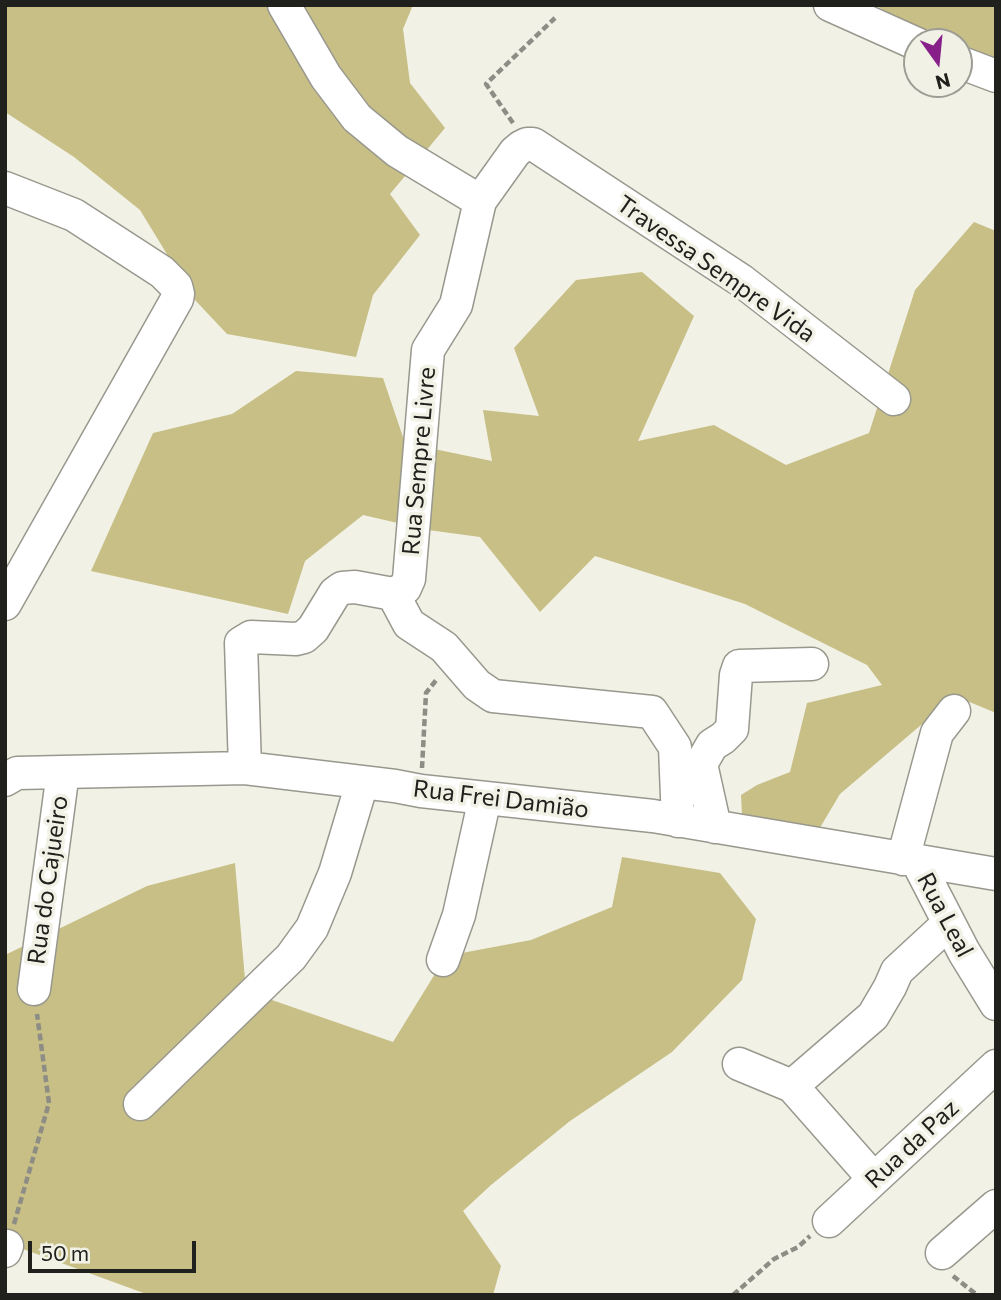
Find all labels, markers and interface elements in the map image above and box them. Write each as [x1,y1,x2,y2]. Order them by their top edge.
north arrow [903,28,973,98]
text: N [933,69,953,95]
street label: Travessa Sempre Vida [611,190,821,348]
street label: Rua Sempre Livre [396,366,442,556]
street label: Rua Frei Damião [412,774,590,824]
street label: Rua do Cajueiro [22,794,74,966]
street label: Rua Leal [911,868,979,962]
street label: Rua da Paz [859,1094,965,1194]
scale bar [32,1226,200,1270]
text: 50 m [41,1240,89,1265]

